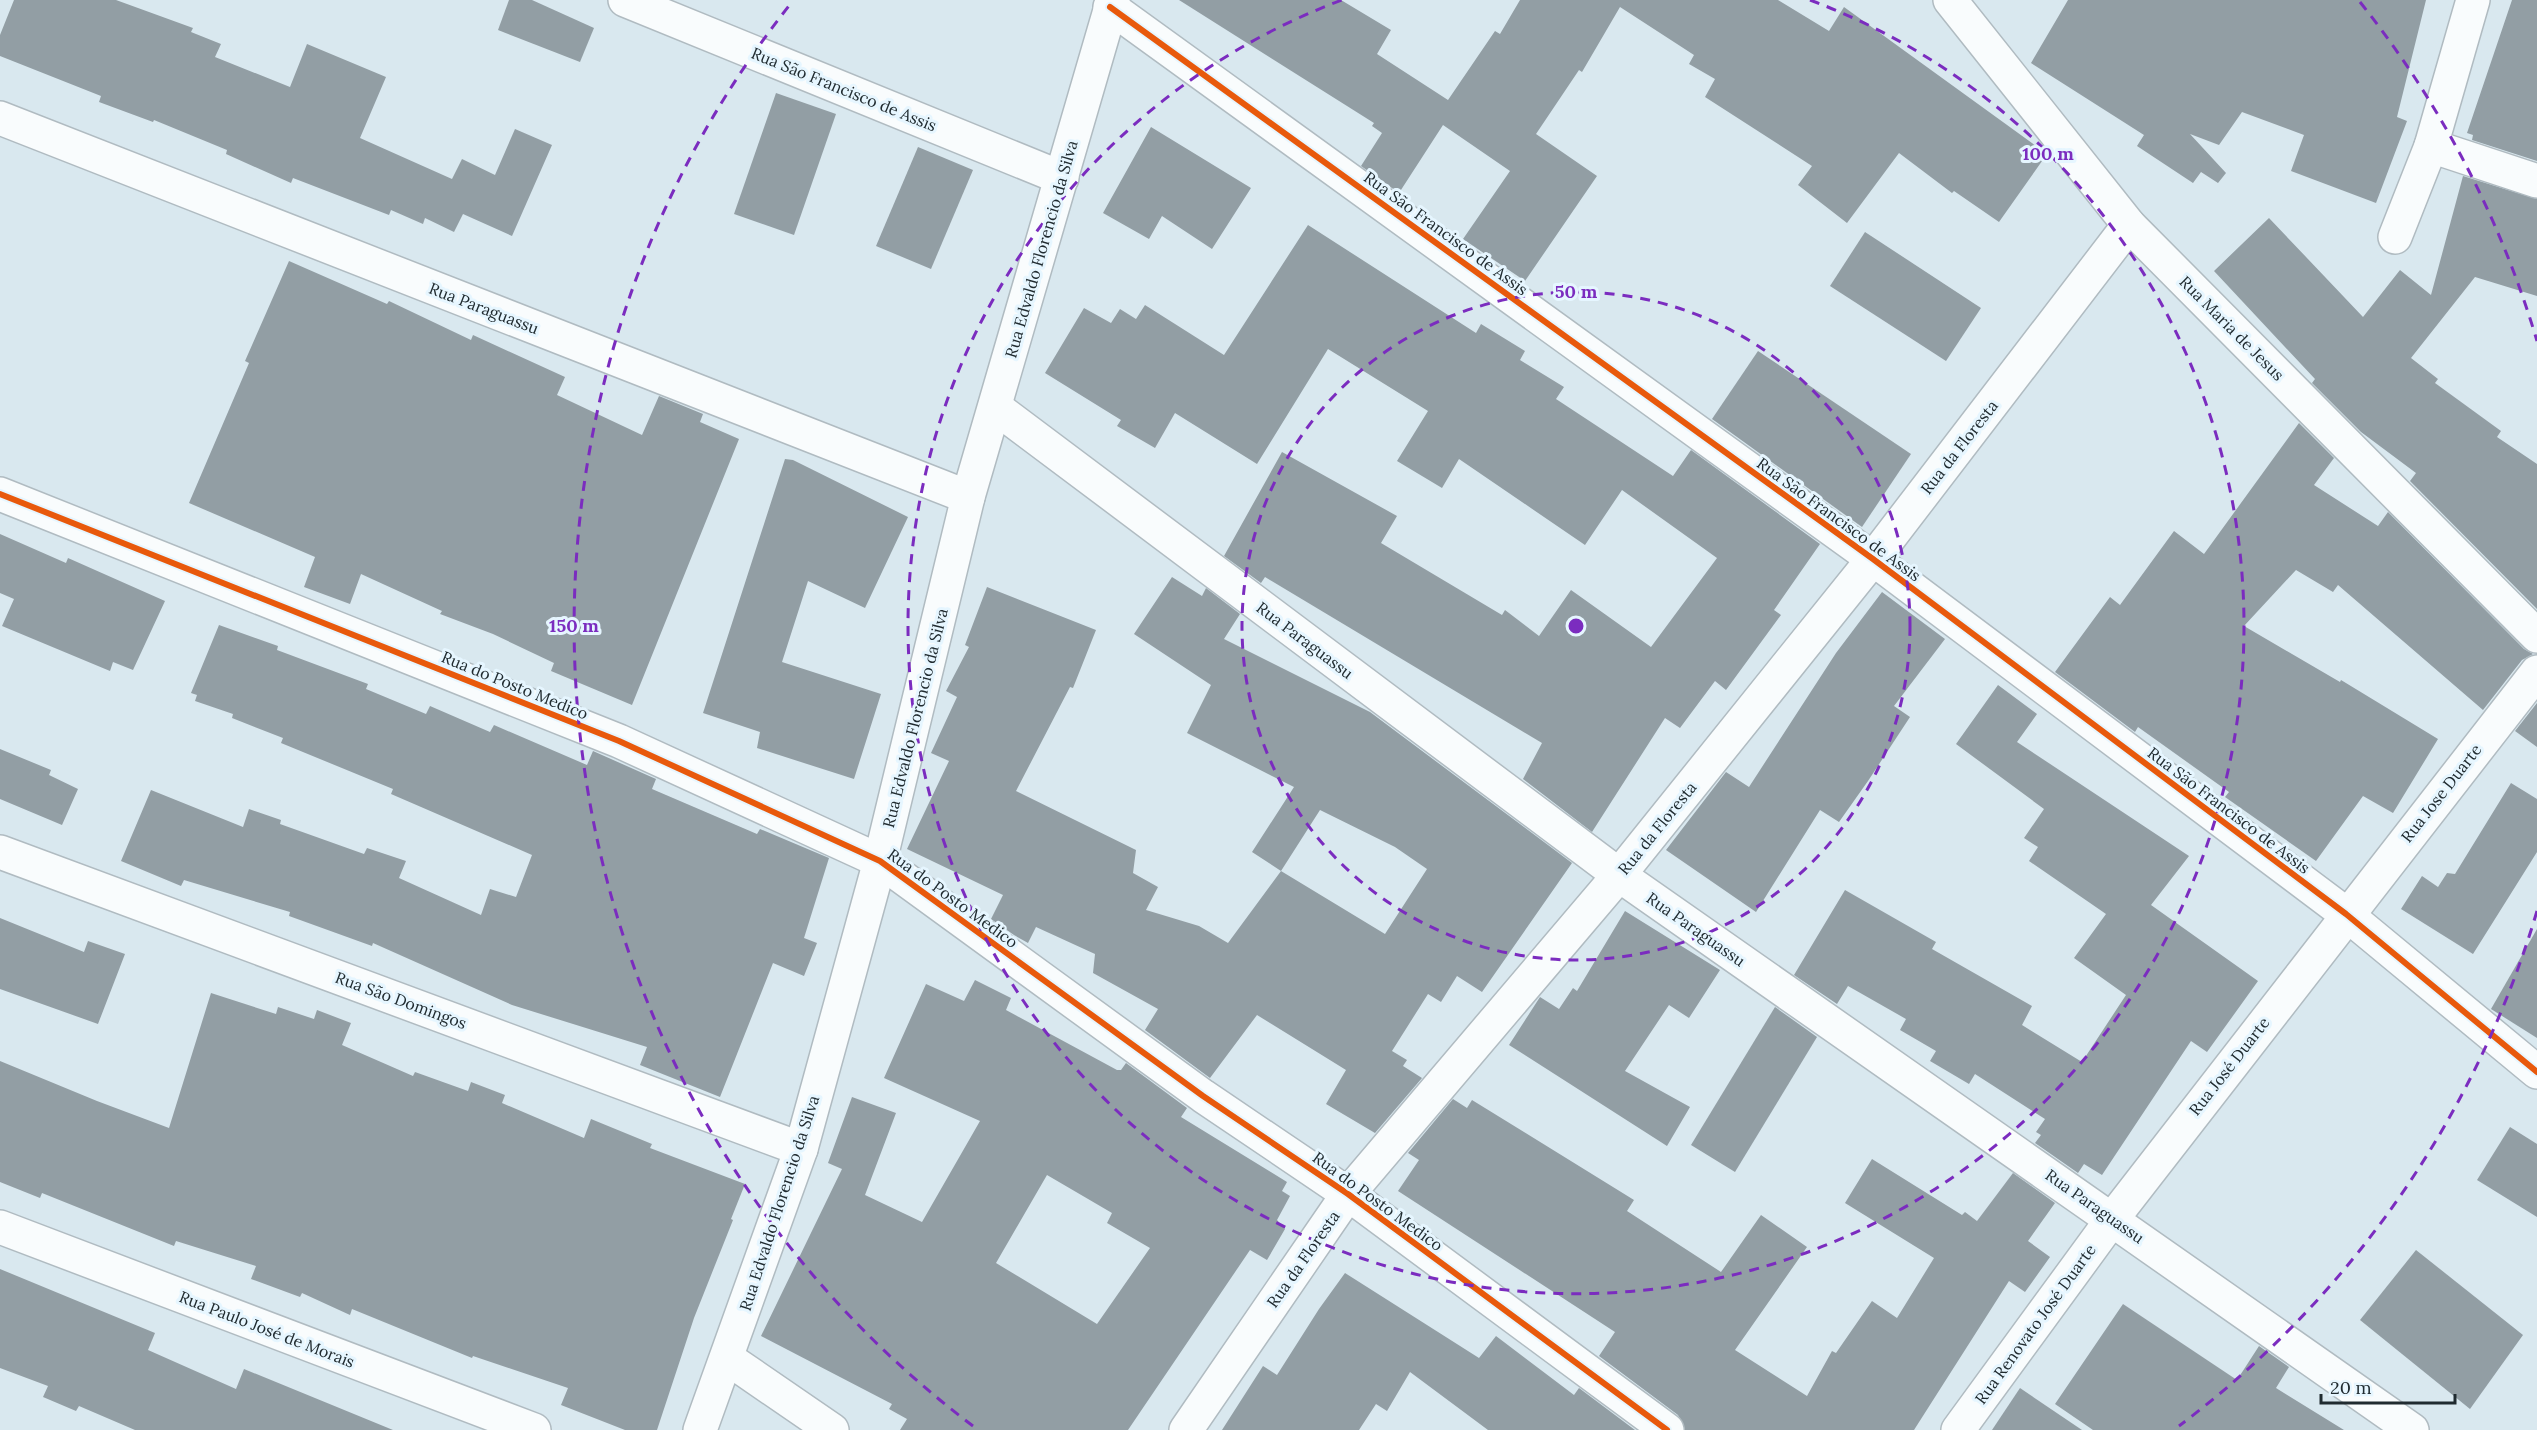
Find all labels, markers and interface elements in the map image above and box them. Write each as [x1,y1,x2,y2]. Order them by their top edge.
street label: Rua São Francisco de Assis [748,43,940,135]
street label: Rua Edvaldo Florencio da Silva [1000,138,1082,360]
text: 100 m [2022,142,2074,165]
street label: Rua São Francisco de Assis [1360,167,1532,299]
street label: Rua Maria de Jesus [2175,271,2289,385]
street label: Rua Paraguassu [426,278,542,338]
text: 50 m [1555,280,1598,303]
street label: Rua da Floresta [1916,396,2002,498]
street label: Rua São Francisco de Assis [1753,453,1925,585]
street label: Rua Paraguassu [1253,597,1358,683]
street label: Rua Edvaldo Florencio da Silva [878,606,952,830]
text: 150 m [549,614,599,637]
centre of rings [1566,616,1586,636]
street label: Rua do Posto Medico [439,646,591,724]
street label: Rua Jose Duarte [2396,740,2486,846]
street label: Rua São Francisco de Assis [2144,742,2314,878]
street label: Rua da Floresta [1613,777,1701,879]
street label: Rua do Posto Medico [884,844,1022,952]
street label: Rua Paraguassu [1643,888,1750,971]
street label: Rua São Domingos [333,967,469,1033]
street label: Rua José Duarte [2184,1013,2274,1119]
street label: Rua Edvaldo Florencio da Silva [735,1093,823,1313]
street label: Rua do Posto Medico [1309,1147,1447,1255]
street label: Rua Paraguassu [2042,1165,2149,1248]
street label: Rua da Floresta [1262,1207,1344,1311]
street label: Rua Renovato José Duarte [1970,1240,2100,1408]
street label: Rua Paulo José de Morais [177,1286,357,1372]
scale bar [2321,1367,2454,1405]
text: 20 m [2330,1376,2372,1399]

